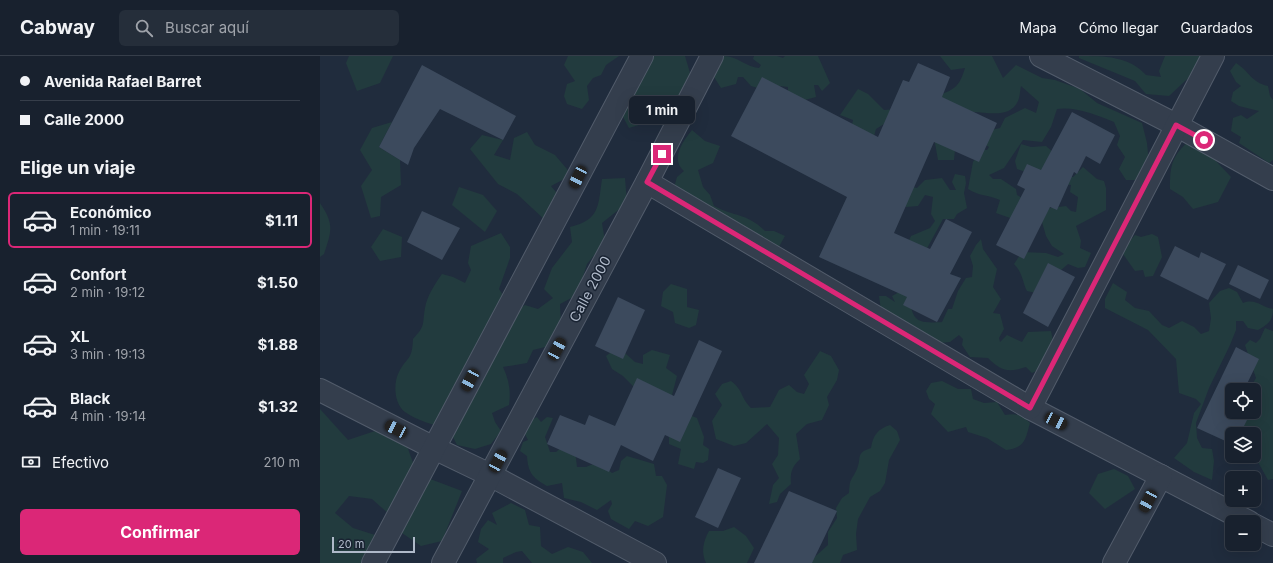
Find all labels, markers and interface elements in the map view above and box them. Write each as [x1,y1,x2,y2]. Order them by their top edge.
search box [119,10,399,46]
text: Cabway [20,16,95,39]
icon: search [133,17,155,39]
text: Buscar aquí [165,18,249,37]
text: Mapa [1020,19,1057,36]
text: Cómo llegar [1079,19,1159,36]
text: Guardados [1181,19,1253,36]
text: Avenida Rafael Barret [44,72,201,91]
callout: 1 min [629,96,695,124]
text: 1 min [646,102,678,118]
text: Calle 2000 [44,110,124,129]
route start [1195,131,1213,149]
route end [653,145,671,163]
text: Elige un viaje [20,157,135,178]
car [567,164,589,190]
icon: car [22,202,58,238]
text: Económico [70,203,151,222]
text: $1.11 [265,211,298,230]
text: 1 min · 19:11 [70,222,140,238]
street label: Calle 2000 [565,253,614,325]
icon: car [22,264,58,300]
text: Confort [70,265,126,284]
text: $1.50 [257,273,298,292]
text: 2 min · 19:12 [70,284,145,300]
icon: car [22,326,58,362]
text: XL [70,327,90,346]
text: $1.88 [258,335,298,354]
car [546,336,568,362]
text: 3 min · 19:13 [70,346,145,362]
car [459,367,481,393]
map controls [1225,383,1261,551]
button: locate [1225,383,1261,419]
icon: car [22,388,58,424]
text: Black [70,389,110,408]
text: $1.32 [258,397,298,416]
text: 4 min · 19:14 [70,408,146,424]
car [1043,410,1069,432]
car [383,418,409,440]
button: layers [1225,427,1261,463]
car [487,448,509,474]
icon: cash [20,451,42,473]
text: Efectivo [52,453,109,472]
text: 210 m [264,454,300,470]
button: + [1225,471,1261,507]
car [1137,488,1159,514]
button: Confirmar [20,509,300,555]
button: − [1225,515,1261,551]
scale bar [332,535,415,554]
text: 20 m [338,537,364,551]

